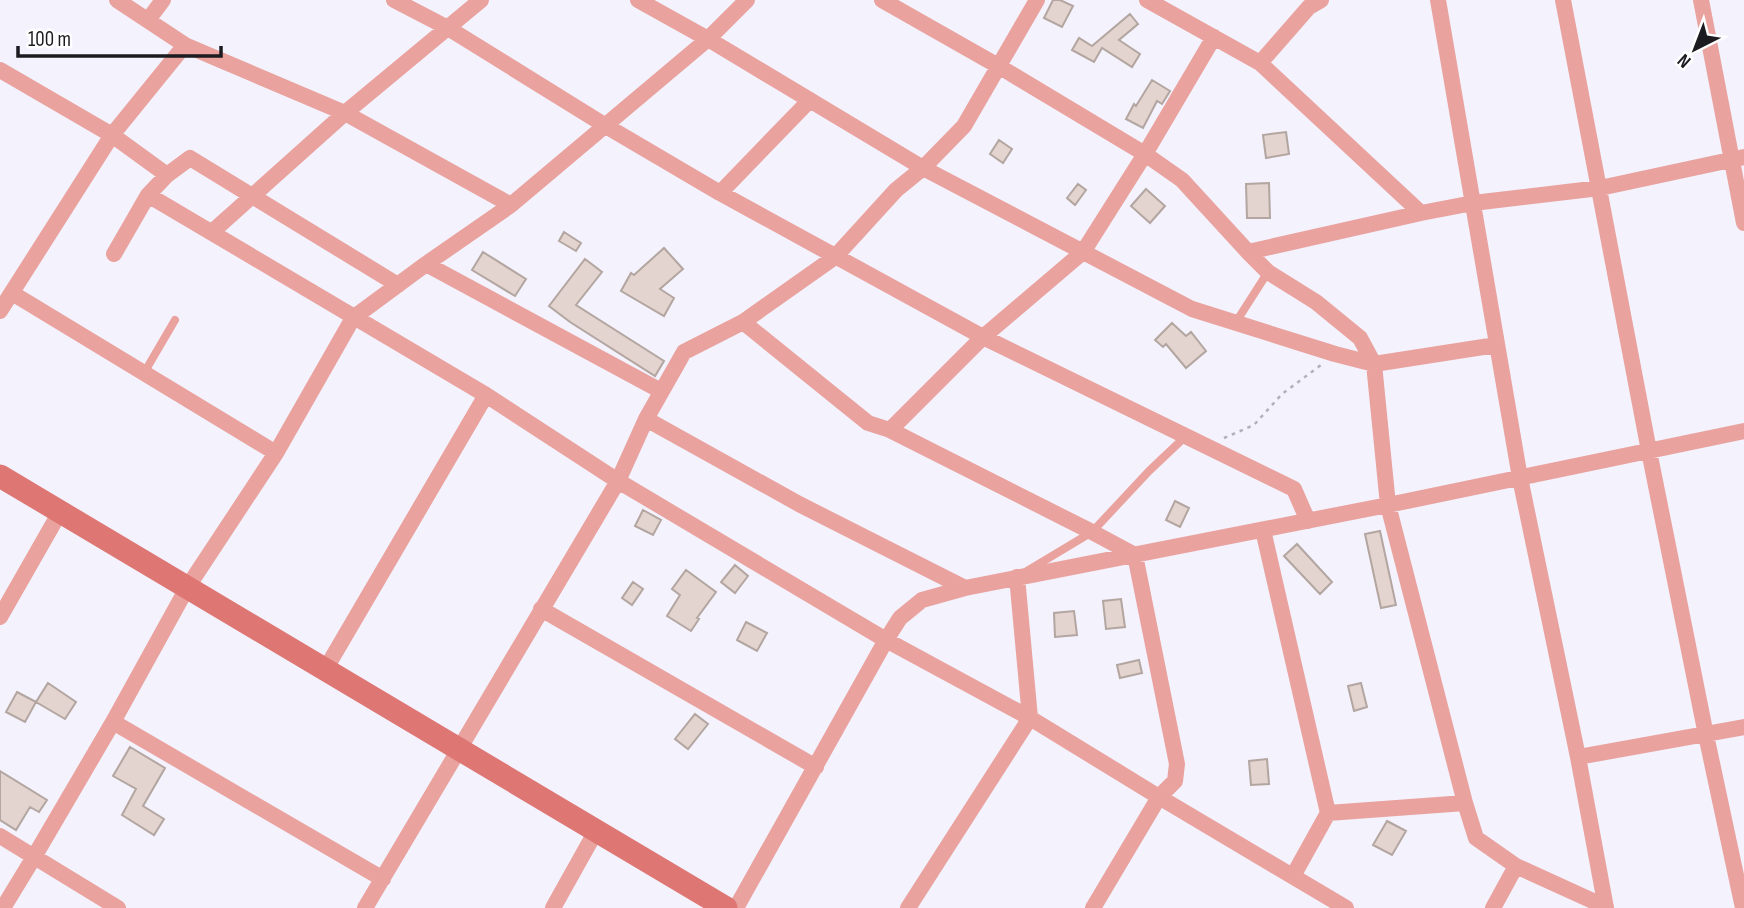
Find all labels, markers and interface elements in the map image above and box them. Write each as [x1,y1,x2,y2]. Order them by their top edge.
scale bar [18,14,220,58]
north arrow [1660,14,1730,84]
text: 100 m [28,27,71,52]
text: N [1673,49,1696,72]

